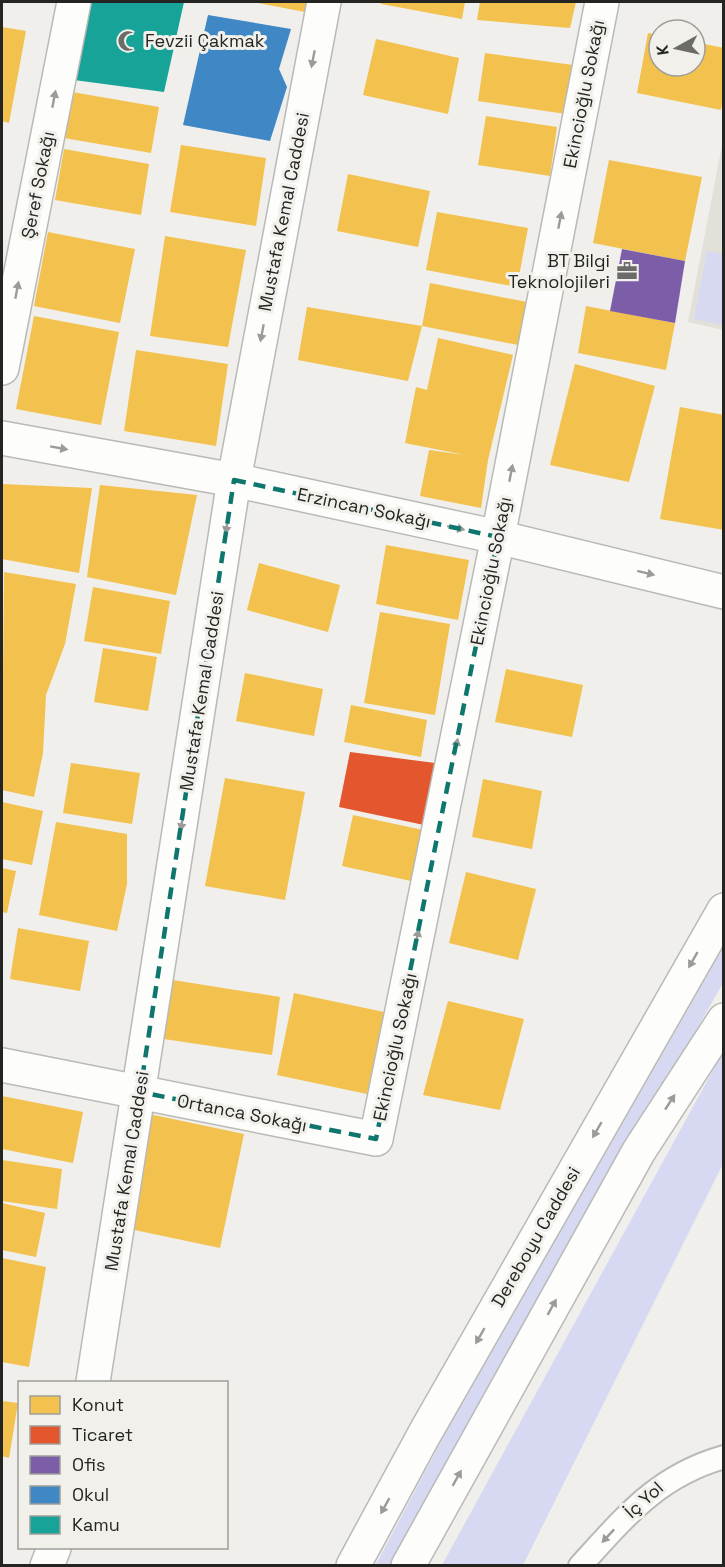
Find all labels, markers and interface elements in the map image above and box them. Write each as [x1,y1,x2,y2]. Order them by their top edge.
street label: Ekincioğlu Sokağı [558,18,609,170]
north arrow [647,18,707,78]
mosque icon: Fevzii Çakmak [116,29,140,53]
place label: Fevzii Çakmak [145,29,265,52]
text: K [652,44,674,56]
one-way arrow [308,50,317,69]
one-way arrow [50,89,59,108]
street label: Mustafa Kemal Caddesi [253,110,314,313]
street label: Şeref Sokağı [16,129,59,240]
one-way arrow [556,210,565,229]
place label: BT Bilgi Teknolojileri [508,249,610,293]
office icon: BT Bilgi Teknolojileri [615,259,639,283]
one-way arrow [13,280,22,299]
one-way arrow [257,324,266,343]
one-way arrow [50,444,69,453]
one-way arrow [507,464,516,483]
street label: Erzincan Sokağı [295,482,433,533]
street label: Ekincioğlu Sokağı [465,495,516,647]
one-way arrow [223,516,232,535]
one-way arrow [447,524,466,533]
one-way arrow [637,568,655,578]
street label: Mustafa Kemal Caddesi [174,589,229,793]
one-way arrow [452,737,461,756]
one-way arrow [177,812,186,831]
one-way arrow [413,928,422,947]
one-way arrow [688,952,699,968]
street label: Ekincioğlu Sokağı [368,971,421,1123]
street label: Mustafa Kemal Caddesi [99,1069,154,1273]
street label: Ortanca Sokağı [175,1089,309,1136]
one-way arrow [665,1094,676,1110]
one-way arrow [592,1122,602,1139]
street label: Dereboyu Caddesi [486,1162,585,1311]
one-way arrow [547,1298,557,1315]
one-way arrow [475,1328,485,1345]
legend [18,1381,228,1549]
text: Konut [72,1393,124,1416]
text: Ticaret [72,1423,133,1446]
text: Ofis [72,1453,105,1476]
one-way arrow [452,1469,462,1486]
street label: İç Yol [619,1476,668,1523]
text: Okul [72,1483,109,1506]
one-way arrow [380,1498,390,1515]
text: Kamu [72,1513,120,1536]
one-way arrow [601,1528,615,1543]

